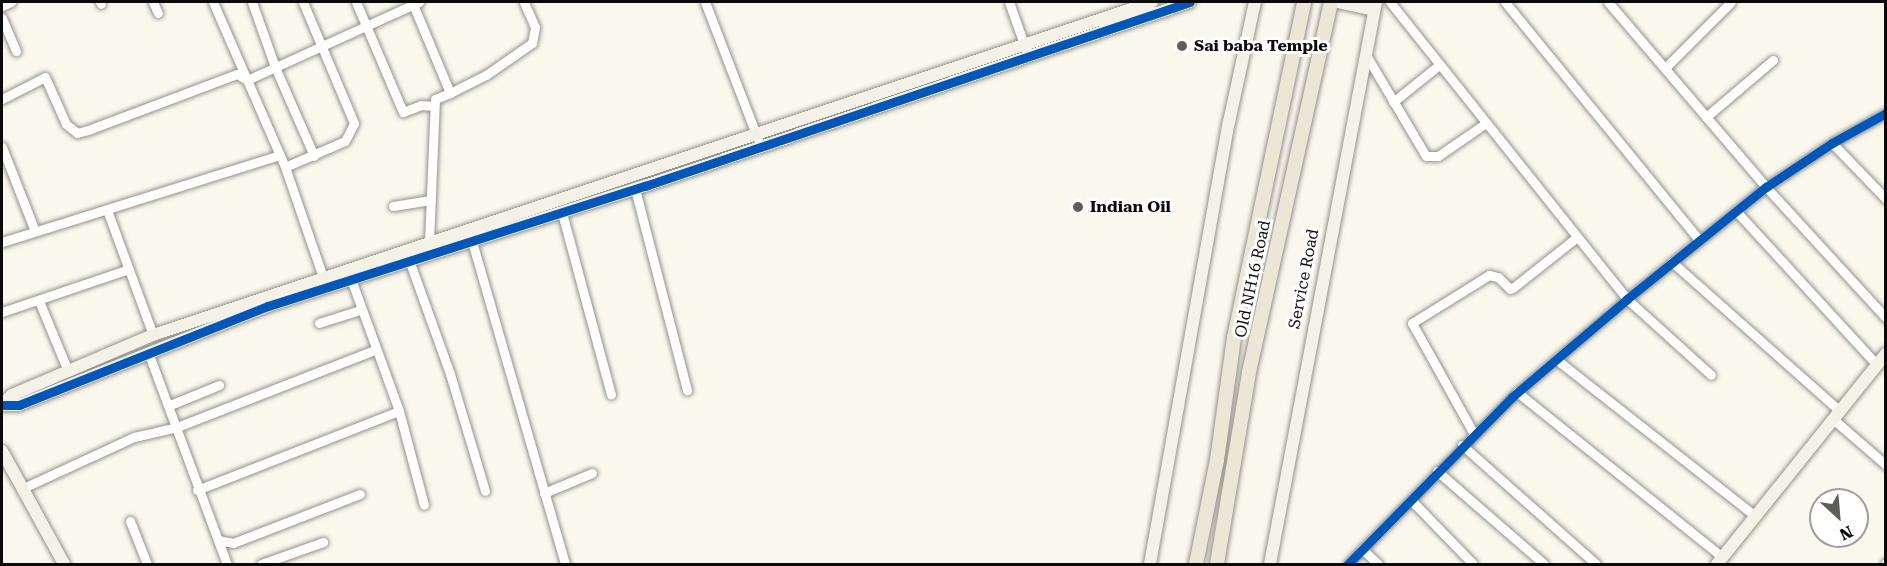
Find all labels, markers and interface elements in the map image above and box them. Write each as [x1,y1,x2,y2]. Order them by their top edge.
place label: Sai baba Temple [1194,36,1328,56]
marker: Sai baba Temple [1175,39,1189,53]
place label: Indian Oil [1090,197,1171,217]
marker: Indian Oil [1071,200,1085,214]
street label: Old NH16 Road [1231,219,1275,339]
street label: Service Road [1285,227,1323,331]
north arrow [1809,488,1869,548]
text: N [1837,522,1856,544]

